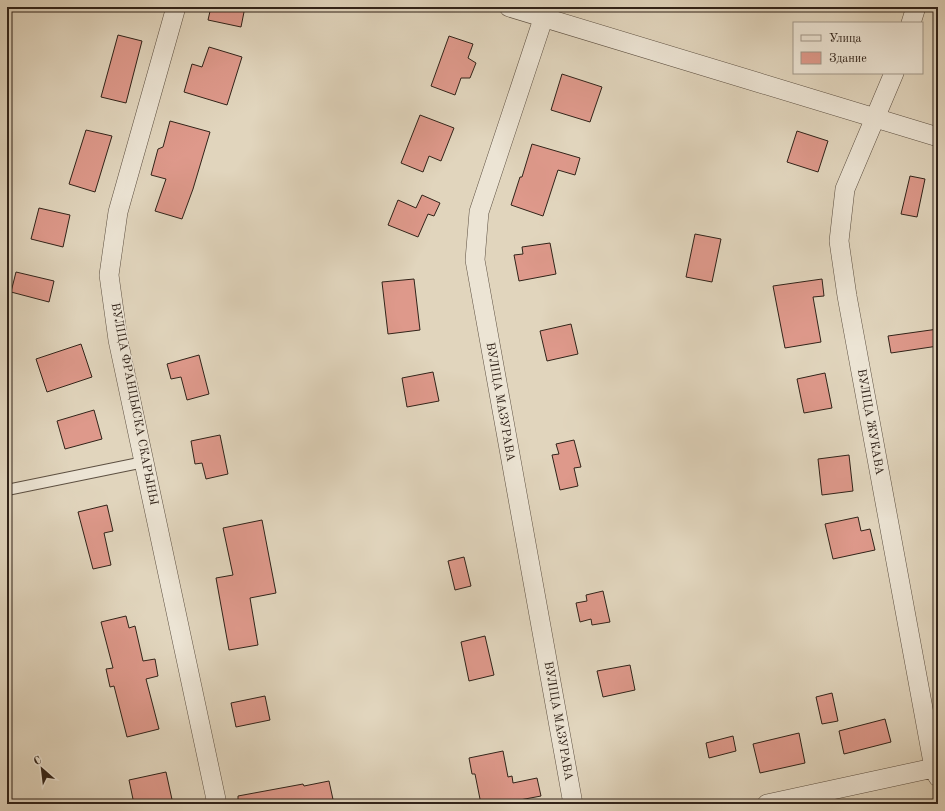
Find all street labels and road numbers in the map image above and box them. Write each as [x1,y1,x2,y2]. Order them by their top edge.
street label: ВУЛІЦА ФРАНЦЫСКА СКАРЫНЫ [108,302,160,506]
street label: ВУЛІЦА МАЗУРАВА [484,341,516,463]
street label: ВУЛІЦА ЖУКАВА [855,368,885,476]
street label: ВУЛІЦА МАЗУРАВА [542,660,574,782]

